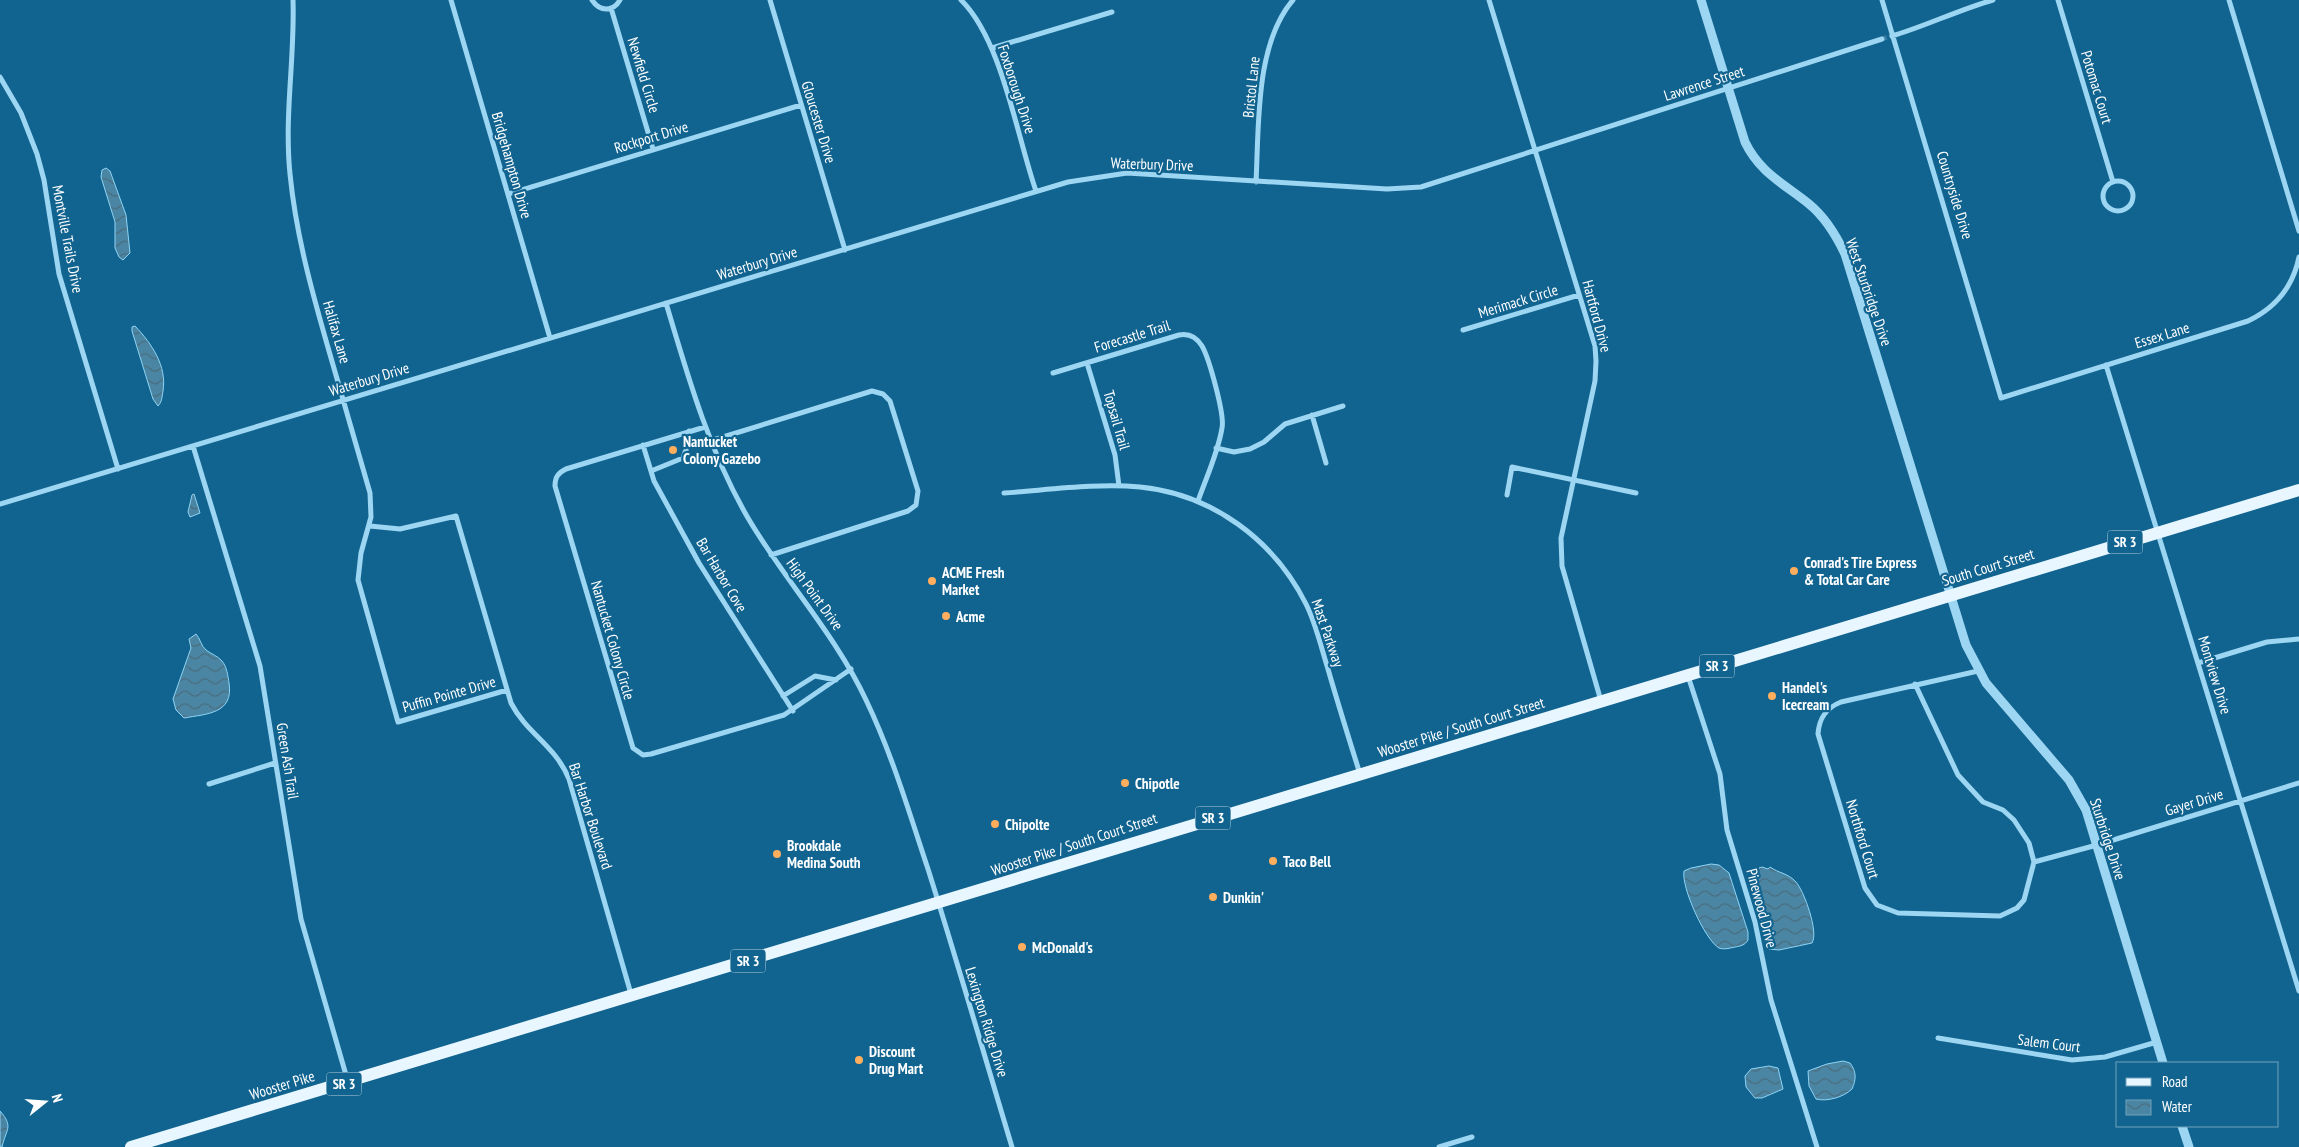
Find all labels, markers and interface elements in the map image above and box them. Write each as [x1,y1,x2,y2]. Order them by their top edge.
street label: Newfield Circle [623,35,665,115]
street label: Foxborough Drive [994,42,1040,136]
street label: Potomac Court [2077,48,2117,126]
street label: Bristol Lane [1238,55,1264,119]
street label: Lawrence Street [1661,61,1747,105]
street label: Gloucester Drive [797,79,841,165]
street label: Bridgehampton Drive [488,110,536,220]
street label: Rockport Drive [612,117,690,157]
street label: Countryside Drive [1933,149,1977,241]
street label: Waterbury Drive [1110,153,1194,175]
street label: Montville Trails Drive [48,183,88,295]
street label: West Sturbridge Drive [1842,236,1896,348]
street label: Waterbury Drive [715,242,799,284]
street label: Hartford Drive [1578,278,1616,354]
street label: Merimack Circle [1476,280,1560,322]
street label: Halifax Lane [319,298,355,366]
street label: Forecastle Trail [1092,315,1173,357]
street label: Essex Lane [2132,318,2192,352]
street label: Waterbury Drive [327,358,411,400]
street label: Topsail Trail [1099,388,1135,452]
place label: Nantucket Colony Gazebo [683,432,761,468]
marker: Nantucket Colony Gazebo [667,444,679,456]
road number: SR 3 [2108,530,2142,554]
street label: Bar Harbor Cove [692,534,752,616]
street label: South Court Street [1940,544,2036,590]
place label: Conrad's Tire Express & Total Car Care [1804,553,1917,589]
street label: High Point Drive [782,554,848,634]
place label: ACME Fresh Market [941,563,1005,599]
marker: Conrad's Tire Express & Total Car Care [1788,565,1800,577]
marker: ACME Fresh Market [926,575,938,587]
street label: Nantucket Colony Circle [587,578,639,702]
street label: Mast Parkway [1308,596,1349,670]
place label: Acme [955,607,985,626]
marker: Acme [940,610,952,622]
street label: Montview Drive [2194,634,2236,716]
road number: SR 3 [1700,654,1734,678]
street label: Puffin Pointe Drive [400,672,498,716]
place label: Handel's Icecream [1782,678,1829,714]
marker: Handel's Icecream [1766,690,1778,702]
street label: Wooster Pike / South Court Street [1375,693,1547,761]
street label: Green Ash Trail [273,722,303,801]
street label: Bar Harbor Boulevard [565,760,617,872]
place label: Chipotle [1135,774,1180,793]
marker: Chipotle [1119,777,1131,789]
street label: Gayer Drive [2163,784,2225,820]
street label: Sturbridge Drive [2086,796,2130,882]
street label: Northford Court [1842,797,1884,881]
road number: SR 3 [1196,806,1230,830]
street label: Wooster Pike / South Court Street [989,808,1159,880]
place label: Chipolte [1005,815,1050,834]
marker: Chipolte [989,818,1001,830]
place label: Brookdale Medina South [787,836,861,872]
marker: Brookdale Medina South [771,848,783,860]
place label: Taco Bell [1283,852,1331,871]
marker: Taco Bell [1267,855,1279,867]
street label: Pinewood Drive [1742,866,1782,950]
place label: Dunkin' [1223,888,1264,907]
marker: Dunkin' [1207,891,1219,903]
place label: McDonald's [1032,938,1093,957]
marker: McDonald's [1016,941,1028,953]
road number: SR 3 [730,949,766,972]
street label: Lexington Ridge Drive [961,965,1013,1079]
street label: Salem Court [2017,1030,2081,1056]
place label: Discount Drug Mart [869,1042,924,1078]
marker: Discount Drug Mart [853,1054,865,1066]
legend [2116,1062,2279,1127]
street label: Wooster Pike [247,1066,317,1104]
road number: SR 3 [326,1072,362,1096]
text: Road [2162,1072,2188,1091]
north arrow [20,1077,70,1127]
text: N [48,1092,67,1104]
text: Water [2162,1097,2193,1116]

